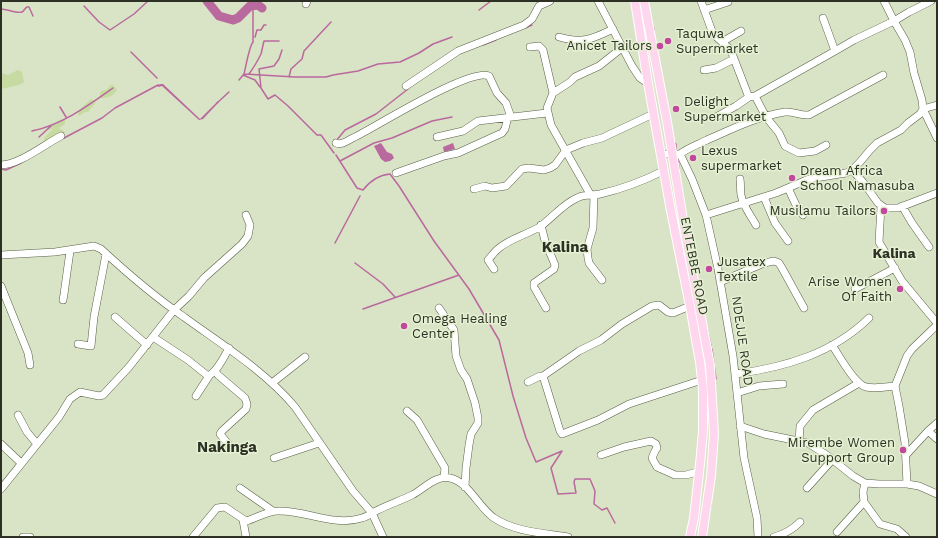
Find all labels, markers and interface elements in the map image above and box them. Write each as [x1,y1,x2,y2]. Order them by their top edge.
place label: Taquwa Supermarket [676,26,758,57]
marker: Taquwa Supermarket [663,36,673,46]
place label: Anicet Tailors [566,38,652,54]
marker: Anicet Tailors [655,41,665,51]
place label: Delight Supermarket [684,94,766,125]
marker: Delight Supermarket [671,104,681,114]
place label: Lexus supermarket [701,143,782,174]
marker: Lexus supermarket [688,153,698,163]
place label: Dream Africa School Namasuba [800,163,915,194]
marker: Dream Africa School Namasuba [787,173,797,183]
place label: Musilamu Tailors [769,203,876,219]
marker: Musilamu Tailors [879,206,889,216]
street label: ENTEBBE ROAD [677,216,711,316]
district label: Kalina [542,239,588,257]
district label: Kalina [872,246,916,262]
place label: Jusatex Textile [717,254,766,285]
marker: Jusatex Textile [704,264,714,274]
place label: Arise Women Of Faith [808,274,892,305]
marker: Arise Women Of Faith [895,284,905,294]
street label: NDEJJE ROAD [728,295,756,387]
place label: Omega Healing Center [412,311,507,342]
marker: Omega Healing Center [399,321,409,331]
place label: Mirembe Women Support Group [788,435,895,466]
district label: Nakinga [197,439,257,457]
marker: Mirembe Women Support Group [898,445,908,455]

